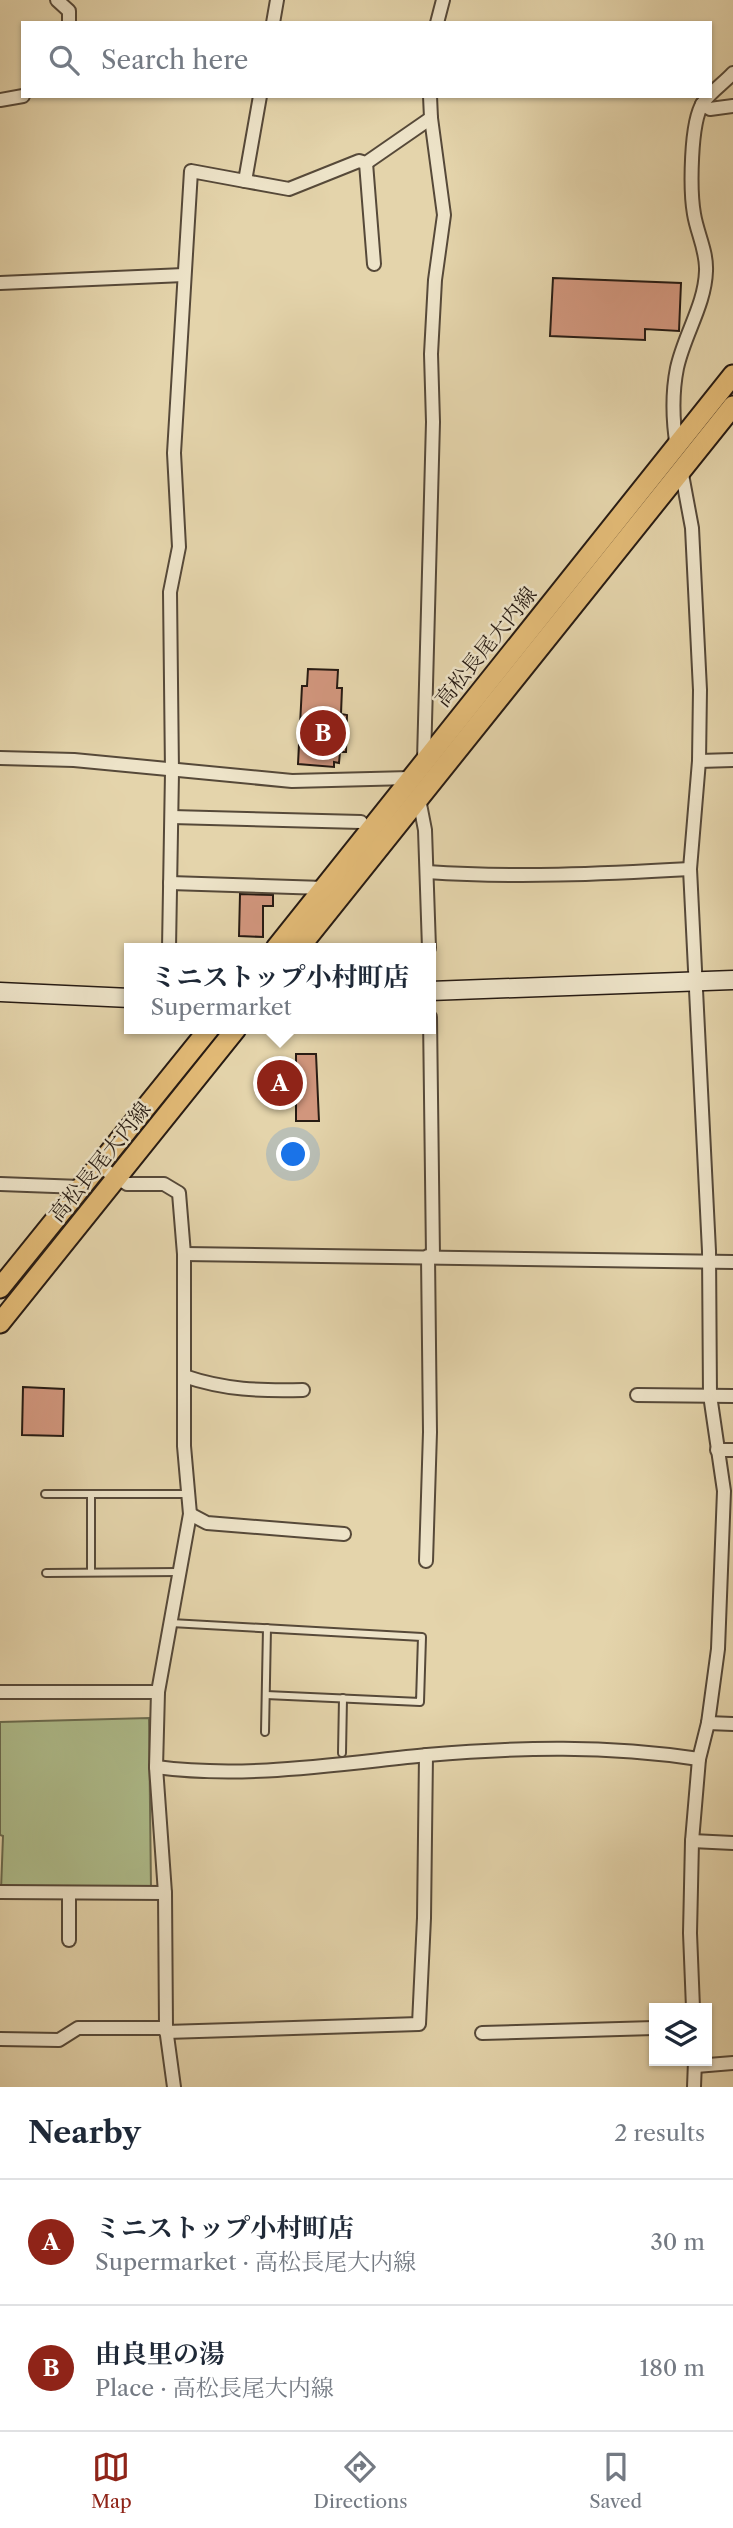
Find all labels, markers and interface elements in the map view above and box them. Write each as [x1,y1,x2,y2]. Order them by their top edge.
search box [21,21,712,98]
icon: search [45,41,83,79]
text: Search here [101,44,248,76]
street label: 高松長尾大内線 [430,582,542,712]
pin: B [300,707,346,759]
popup [124,943,436,1034]
text: ミニストップ小村町店 [150,961,410,993]
text: Supermarket [150,993,292,1021]
pin: A [257,1057,303,1109]
street label: 高松長尾大内線 [44,1097,156,1227]
your location [276,1137,310,1171]
map controls [649,2003,712,2066]
button: layers [649,2003,712,2066]
text: Nearby [28,2114,141,2151]
text: 2 results [614,2119,705,2147]
text: ミニストップ小村町店 [95,2212,354,2244]
text: A [42,2228,60,2256]
text: 30 m [650,2228,705,2256]
text: Supermarket · 高松長尾大内線 [95,2248,416,2276]
text: 由良里の湯 [95,2338,225,2370]
text: B [42,2354,60,2382]
text: 180 m [640,2354,705,2382]
text: Place · 高松長尾大内線 [95,2374,334,2402]
tab: Map [91,2448,132,2513]
tab: Directions [314,2448,407,2513]
tab: Saved [589,2448,642,2513]

